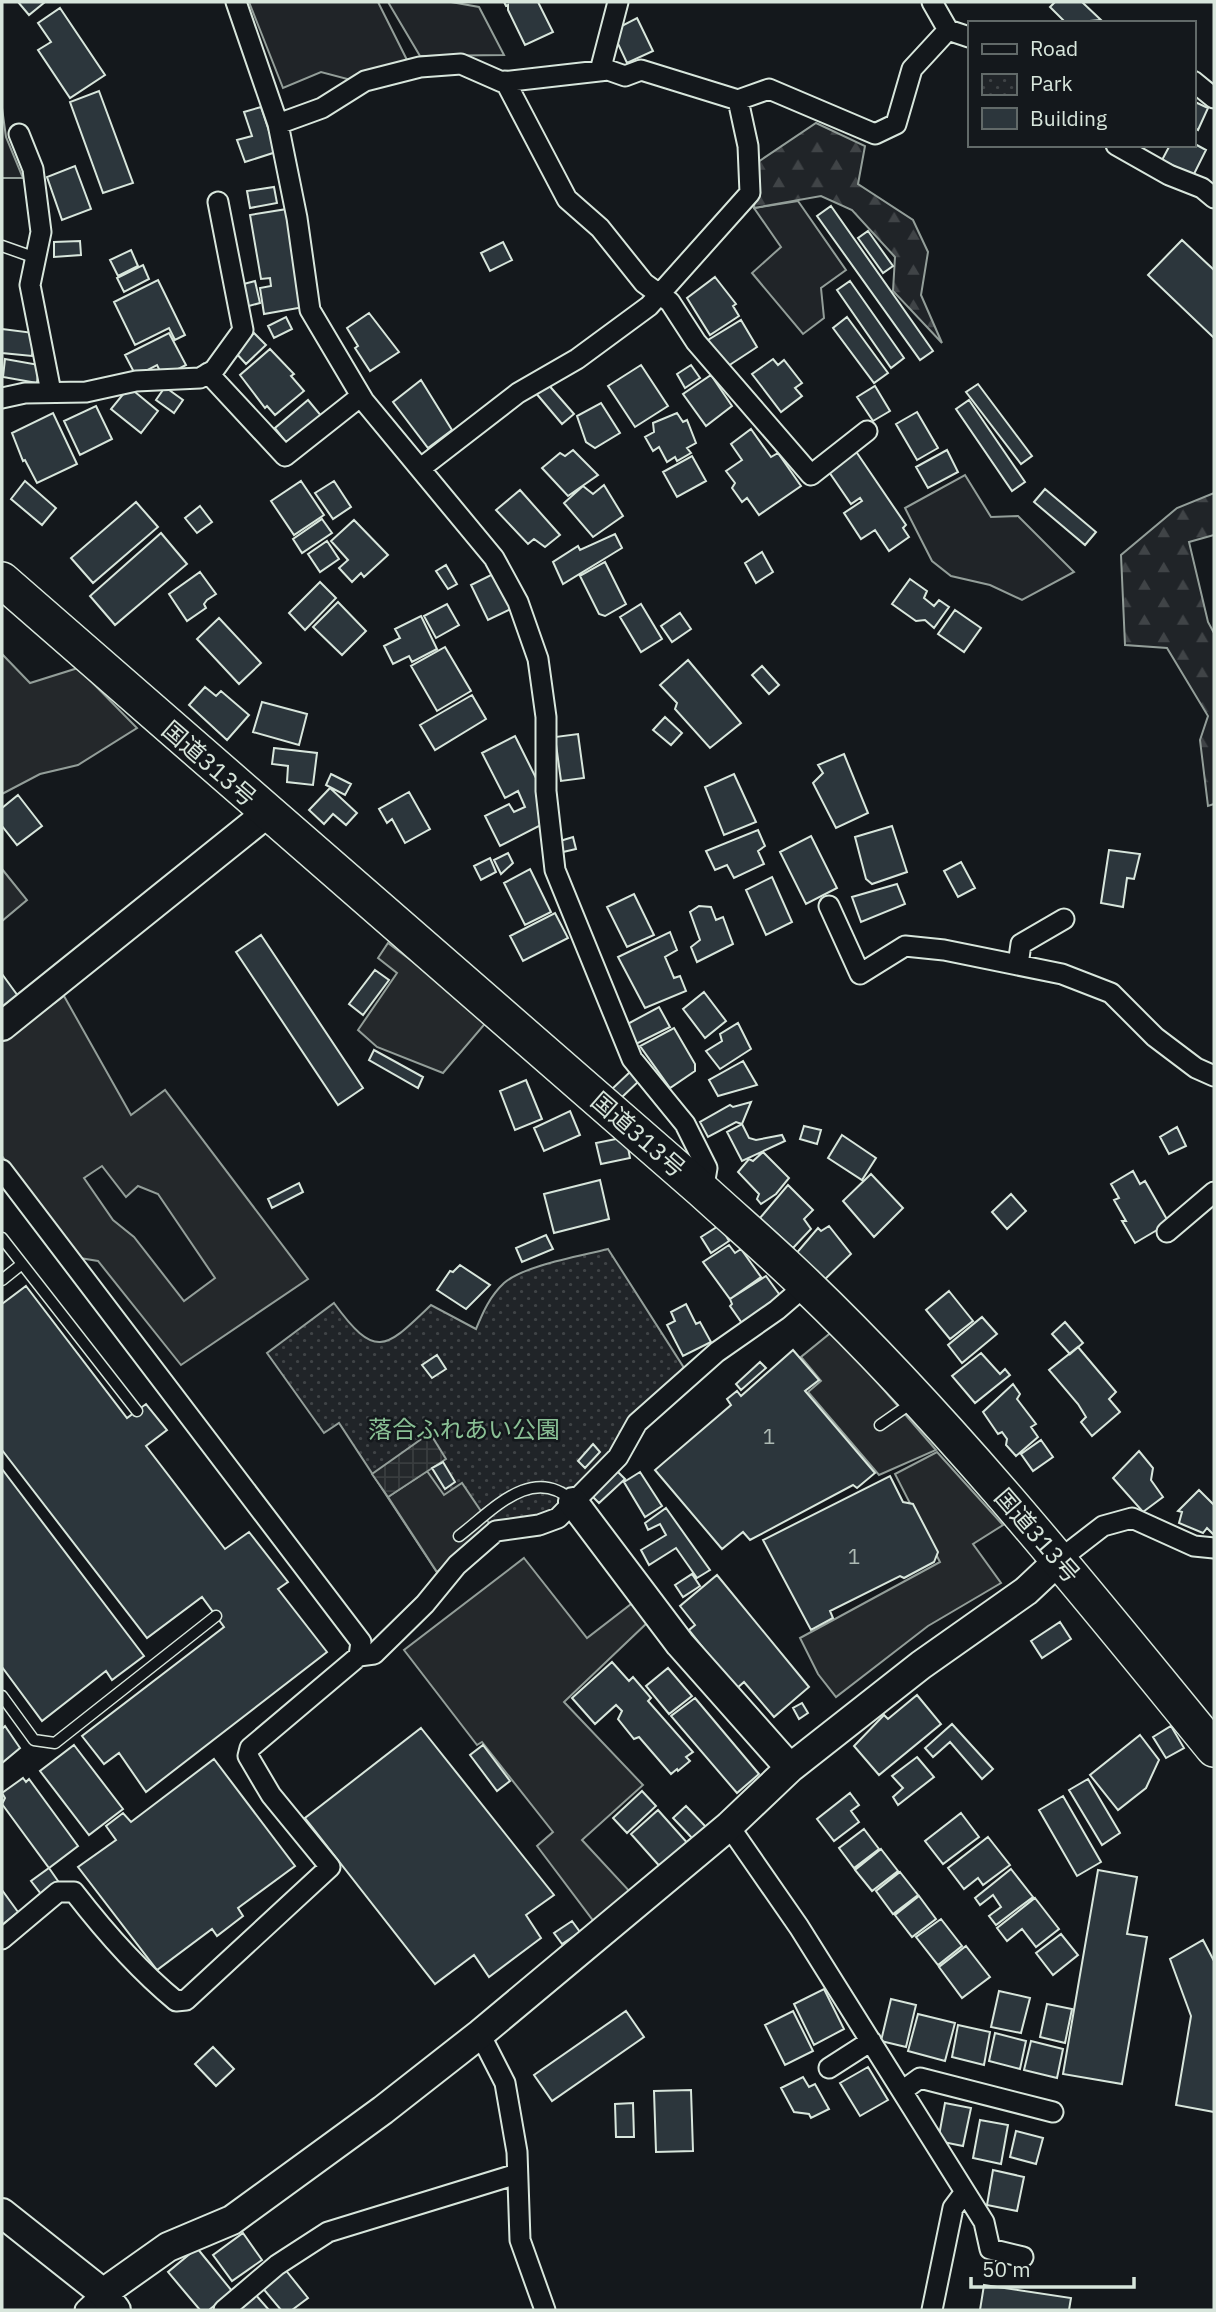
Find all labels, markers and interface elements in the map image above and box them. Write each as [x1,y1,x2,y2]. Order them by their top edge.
legend [968,21,1195,147]
text: Road [1030,34,1078,62]
text: Park [1030,69,1073,97]
text: Building [1030,104,1107,132]
street label: 国道313号 [156,713,264,813]
street label: 国道313号 [585,1084,693,1184]
park label: 落合ふれあい公園 [368,1413,560,1445]
house number: 1 [763,1422,775,1450]
street label: 国道313号 [988,1481,1088,1589]
house number: 1 [848,1542,860,1570]
scale bar [971,2246,1134,2290]
text: 50 m [982,2255,1031,2283]

